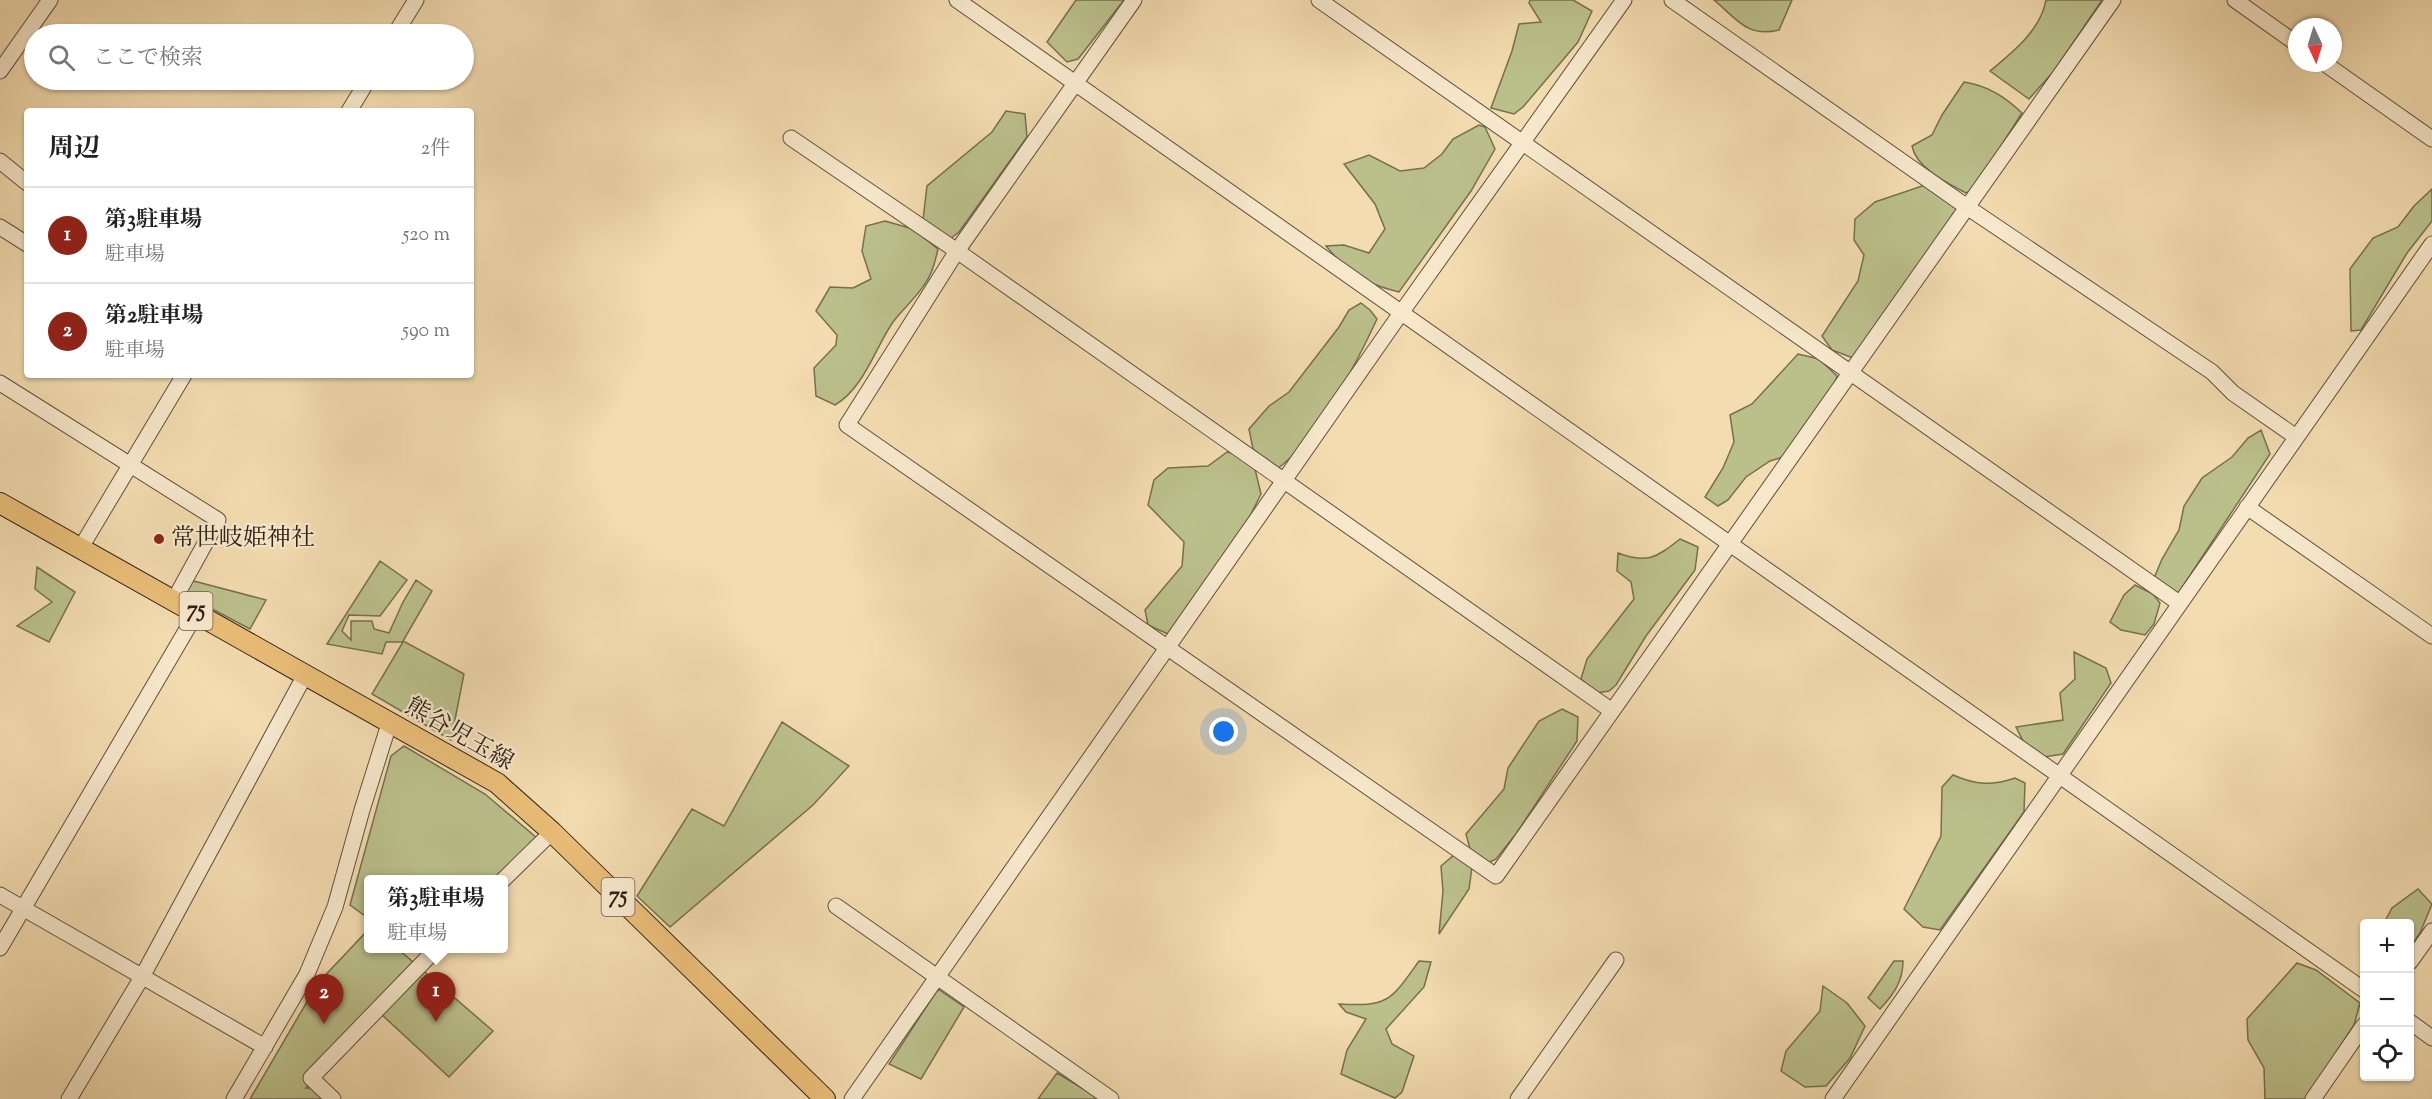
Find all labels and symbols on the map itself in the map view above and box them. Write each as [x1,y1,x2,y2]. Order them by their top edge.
north arrow [2288,18,2342,72]
place label: 常世岐姫神社 [171,522,315,556]
marker: 常世岐姫神社 [152,532,166,546]
road number: 75 [180,592,212,630]
street label: 熊谷児玉線 [399,690,519,780]
your location [1209,717,1238,746]
road number: 75 [602,878,634,916]
pin: 1 [416,972,456,1022]
pin: 2 [304,974,344,1024]

